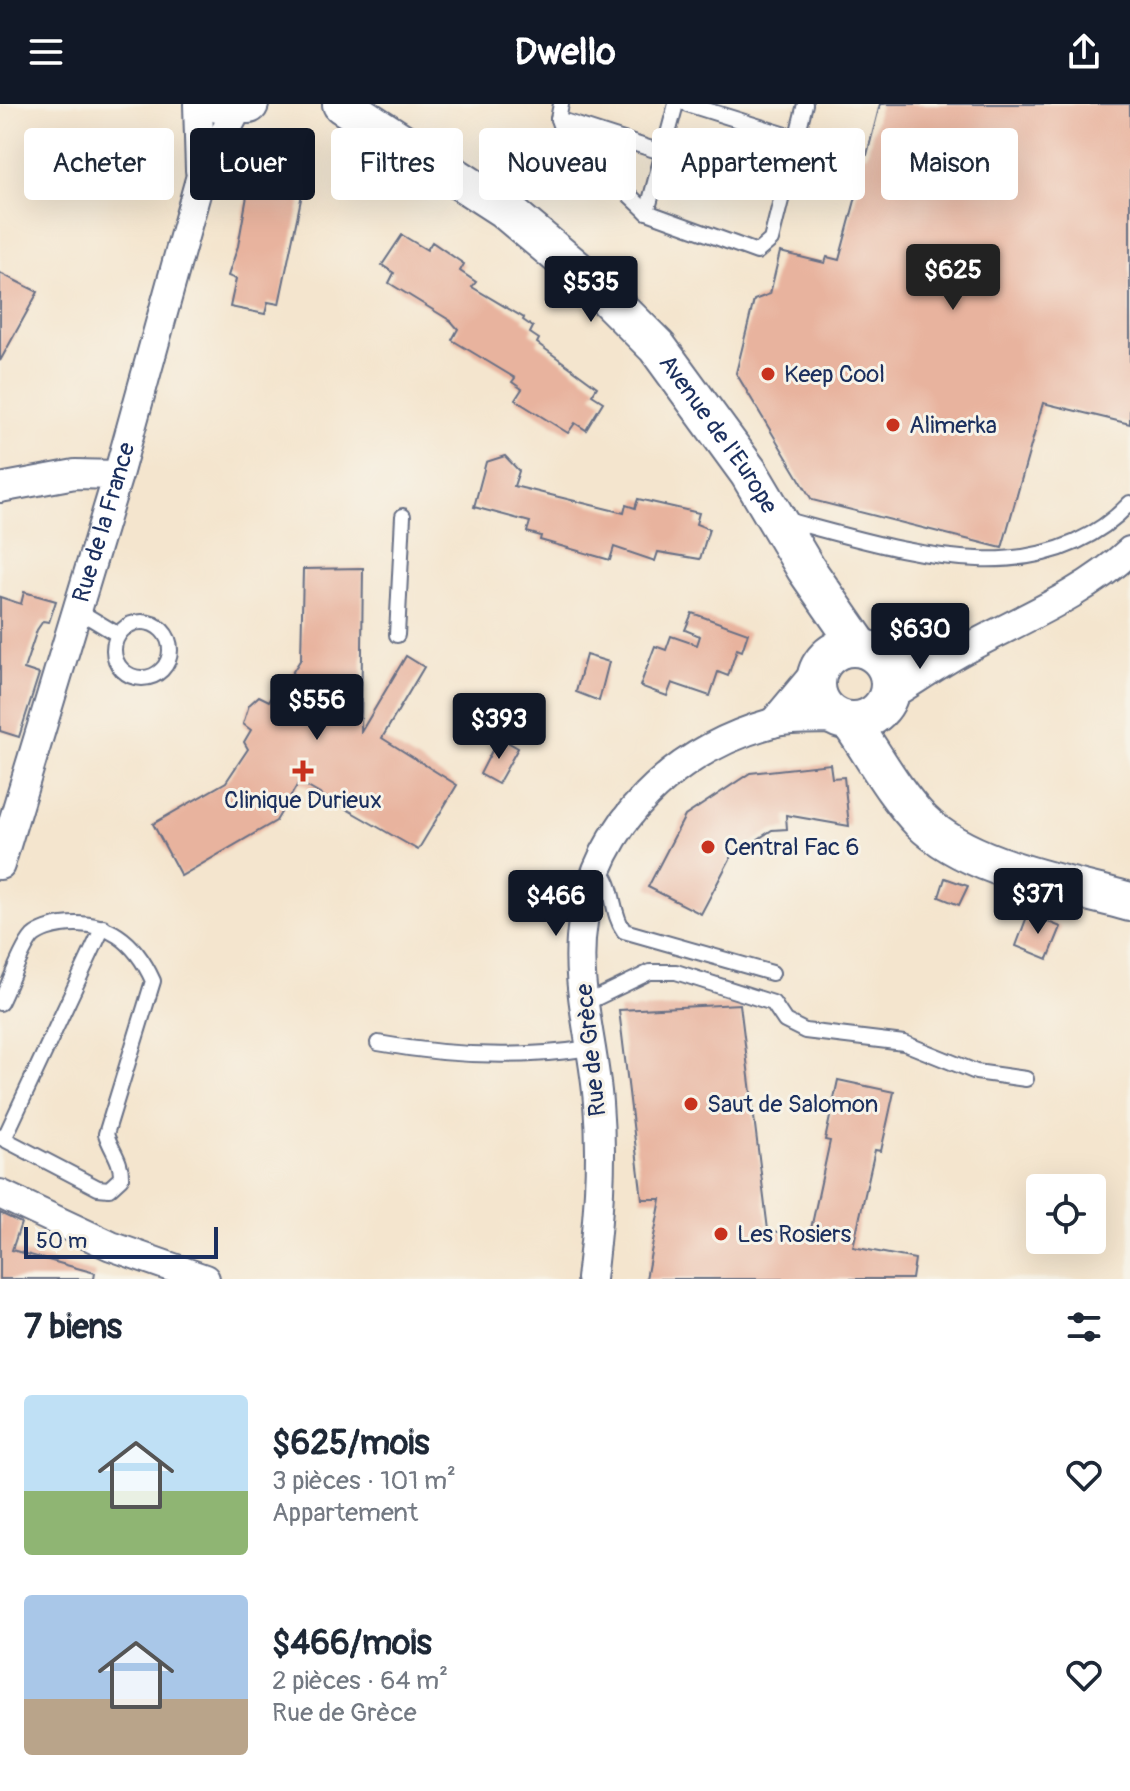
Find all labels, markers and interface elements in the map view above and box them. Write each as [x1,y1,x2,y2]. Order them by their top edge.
icon: menu [24,30,68,74]
text: Dwello [514,30,616,75]
icon: share [1062,30,1106,74]
chip: Acheter [24,128,174,200]
chip: Louer [190,128,315,200]
chip: Filtres [331,128,463,200]
chip: Nouveau [479,128,636,200]
chip: Appartement [652,128,865,200]
chip: Maison [881,128,1018,200]
pin: $625 [906,244,1000,312]
text: $625 [924,254,982,286]
pin: $535 [544,256,638,324]
text: $535 [563,266,619,298]
street label: Avenue de l'Europe [653,349,784,519]
place label: Keep Cool [784,360,885,389]
marker: Keep Cool [759,365,777,383]
place label: Alimerka [909,411,997,440]
marker: Alimerka [884,416,902,434]
street label: Rue de la France [66,439,141,606]
pin: $630 [873,603,967,671]
text: $630 [889,613,951,645]
pin: $556 [270,674,364,742]
text: $556 [288,684,346,716]
pin: $393 [452,693,546,761]
text: $393 [471,703,527,735]
marker: Clinique Durieux [292,760,314,782]
place label: Clinique Durieux [224,786,382,815]
place label: Central Fac 6 [724,833,859,862]
marker: Central Fac 6 [699,838,717,856]
pin: $371 [991,868,1085,936]
pin: $466 [509,870,603,938]
text: $371 [1012,878,1064,910]
text: $466 [526,880,586,912]
street label: Rue de Grèce [570,982,612,1118]
place label: Saut de Salomon [707,1090,878,1119]
marker: Saut de Salomon [682,1095,700,1113]
map controls [1026,1174,1106,1254]
button: locate [1026,1174,1106,1254]
place label: Les Rosiers [737,1220,851,1249]
scale bar [24,1223,218,1259]
marker: Les Rosiers [712,1225,730,1243]
text: 50 m [36,1227,87,1255]
icon: filters [1062,1305,1106,1349]
text: 7 biens [24,1306,122,1349]
text: $625/mois [272,1422,430,1465]
icon: home [88,1427,184,1523]
icon: heart [1062,1453,1106,1497]
text: 3 pièces · 101 m² [272,1465,456,1497]
text: Appartement [272,1497,418,1529]
text: $466/mois [272,1622,432,1665]
icon: home [88,1627,184,1723]
icon: heart [1062,1653,1106,1697]
text: 2 pièces · 64 m² [272,1665,448,1697]
text: Rue de Grèce [272,1697,416,1729]

